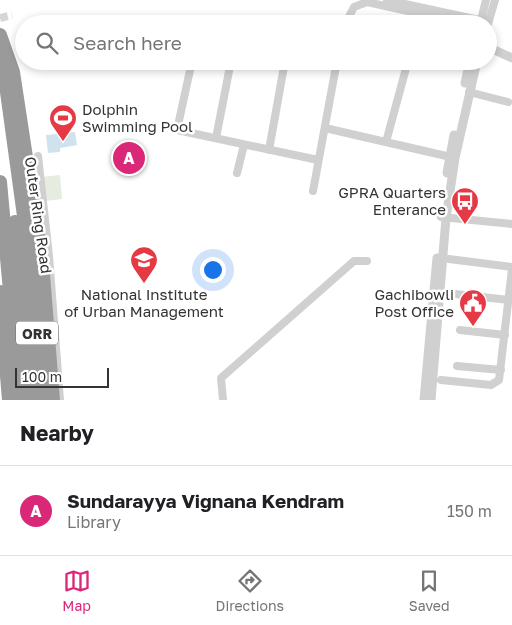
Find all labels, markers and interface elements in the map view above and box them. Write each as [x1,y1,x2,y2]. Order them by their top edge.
search box [15,15,497,70]
icon: search [33,29,61,57]
text: Search here [73,31,182,54]
place label: Dolphin Swimming Pool [82,100,193,135]
sports icon: Dolphin Swimming Pool [48,103,78,142]
pin: A [113,139,145,177]
street label: Outer Ring Road [22,155,56,275]
place label: GPRA Quarters Enterance [338,183,446,218]
bus stop icon: GPRA Quarters Enterance [450,186,480,225]
school or university icon: National Institute of Urban Management [129,245,159,284]
your location [200,257,226,283]
place label: National Institute of Urban Management [64,285,224,320]
place label: Gachibowli Post Office [374,285,454,320]
public building icon: Gachibowli Post Office [458,288,488,327]
road number: ORR [16,322,58,344]
scale bar [15,365,109,388]
text: 100 m [22,368,62,385]
text: Nearby [20,420,94,446]
text: Sundarayya Vignana Kendram [67,489,344,512]
text: A [30,501,42,521]
text: 150 m [447,501,492,521]
text: Library [67,512,121,532]
tab: Map [62,567,91,614]
tab: Directions [216,567,284,614]
tab: Saved [409,567,450,614]

